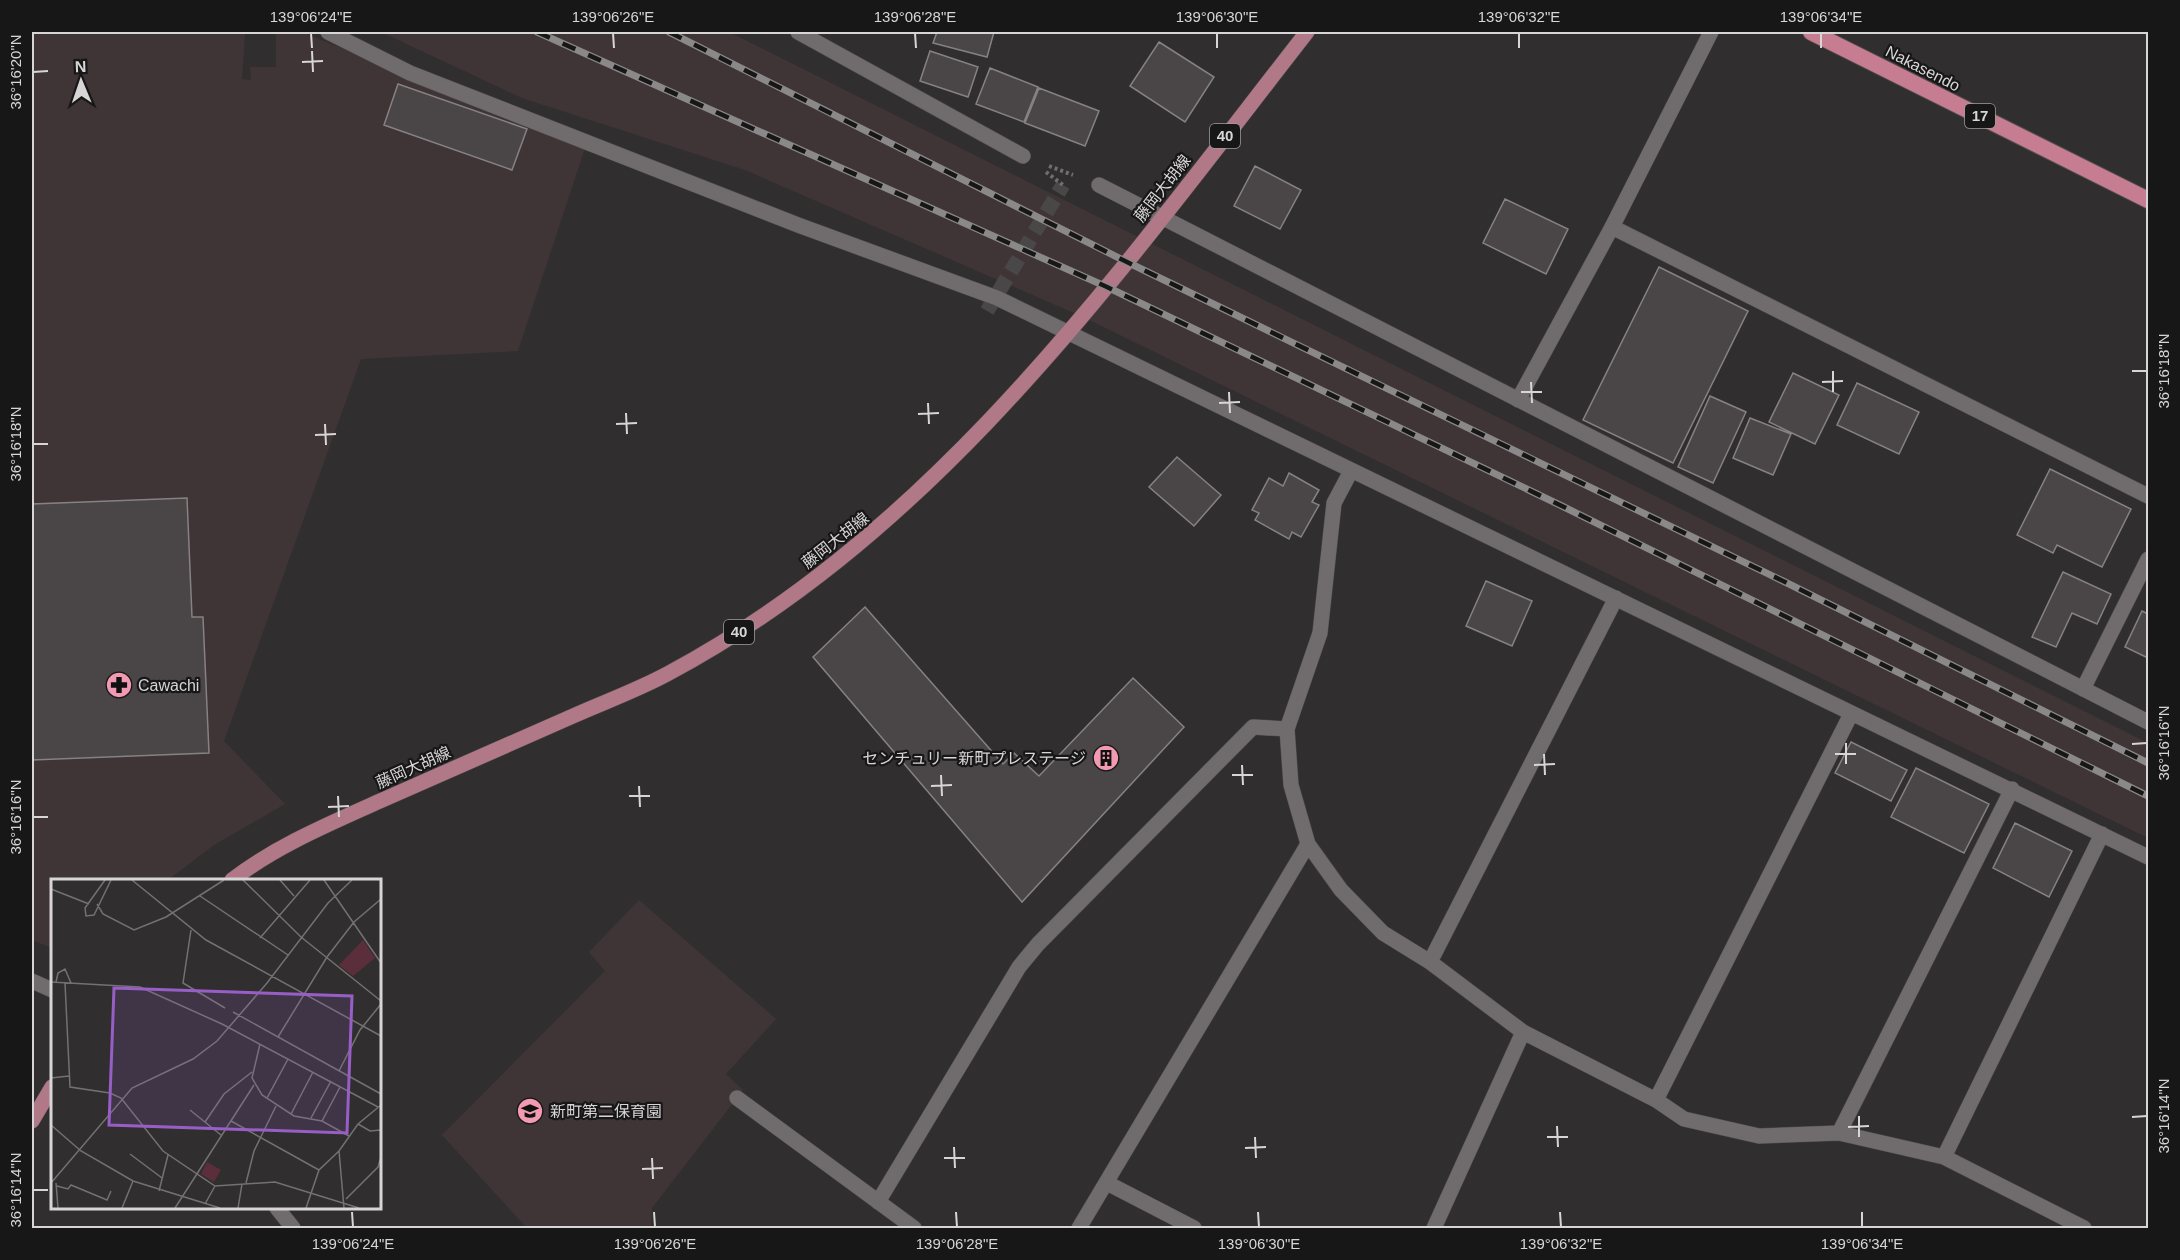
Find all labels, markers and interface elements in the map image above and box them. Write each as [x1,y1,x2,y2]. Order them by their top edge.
text: 139°06'24"E [270,8,352,25]
text: 139°06'26"E [572,8,654,25]
text: 139°06'28"E [874,8,956,25]
text: 139°06'30"E [1176,8,1258,25]
text: 139°06'32"E [1478,8,1560,25]
text: 139°06'34"E [1780,8,1862,25]
text: 36°16'20"N [7,34,24,110]
street label: Nakasendo [1883,42,1963,94]
north arrow [51,51,111,111]
text: N [74,58,87,75]
road number: 17 [1965,104,1995,128]
road number: 40 [1210,124,1240,148]
street label: 藤岡大胡線 [1131,152,1194,225]
text: 36°16'18"N [2155,333,2172,409]
text: 36°16'18"N [7,406,24,482]
street label: 藤岡大胡線 [799,509,872,572]
road number: 40 [724,620,754,644]
pharmacy icon: Cawachi [104,670,134,700]
place label: Cawachi [138,677,199,694]
text: 36°16'16"N [2155,705,2172,781]
street label: 藤岡大胡線 [373,743,453,791]
building icon: センチュリー新町プレステージ [1091,743,1121,773]
place label: センチュリー新町プレステージ [862,750,1086,767]
text: 36°16'16"N [7,779,24,855]
inset map [51,879,381,1209]
text: 36°16'14"N [2155,1078,2172,1154]
school or university icon: 新町第二保育園 [515,1096,545,1126]
place label: 新町第二保育園 [550,1103,662,1120]
text: 36°16'14"N [7,1152,24,1228]
text: 139°06'24"E [312,1235,394,1252]
text: 139°06'26"E [614,1235,696,1252]
text: 139°06'28"E [916,1235,998,1252]
text: 139°06'30"E [1218,1235,1300,1252]
text: 139°06'32"E [1520,1235,1602,1252]
text: 139°06'34"E [1821,1235,1903,1252]

